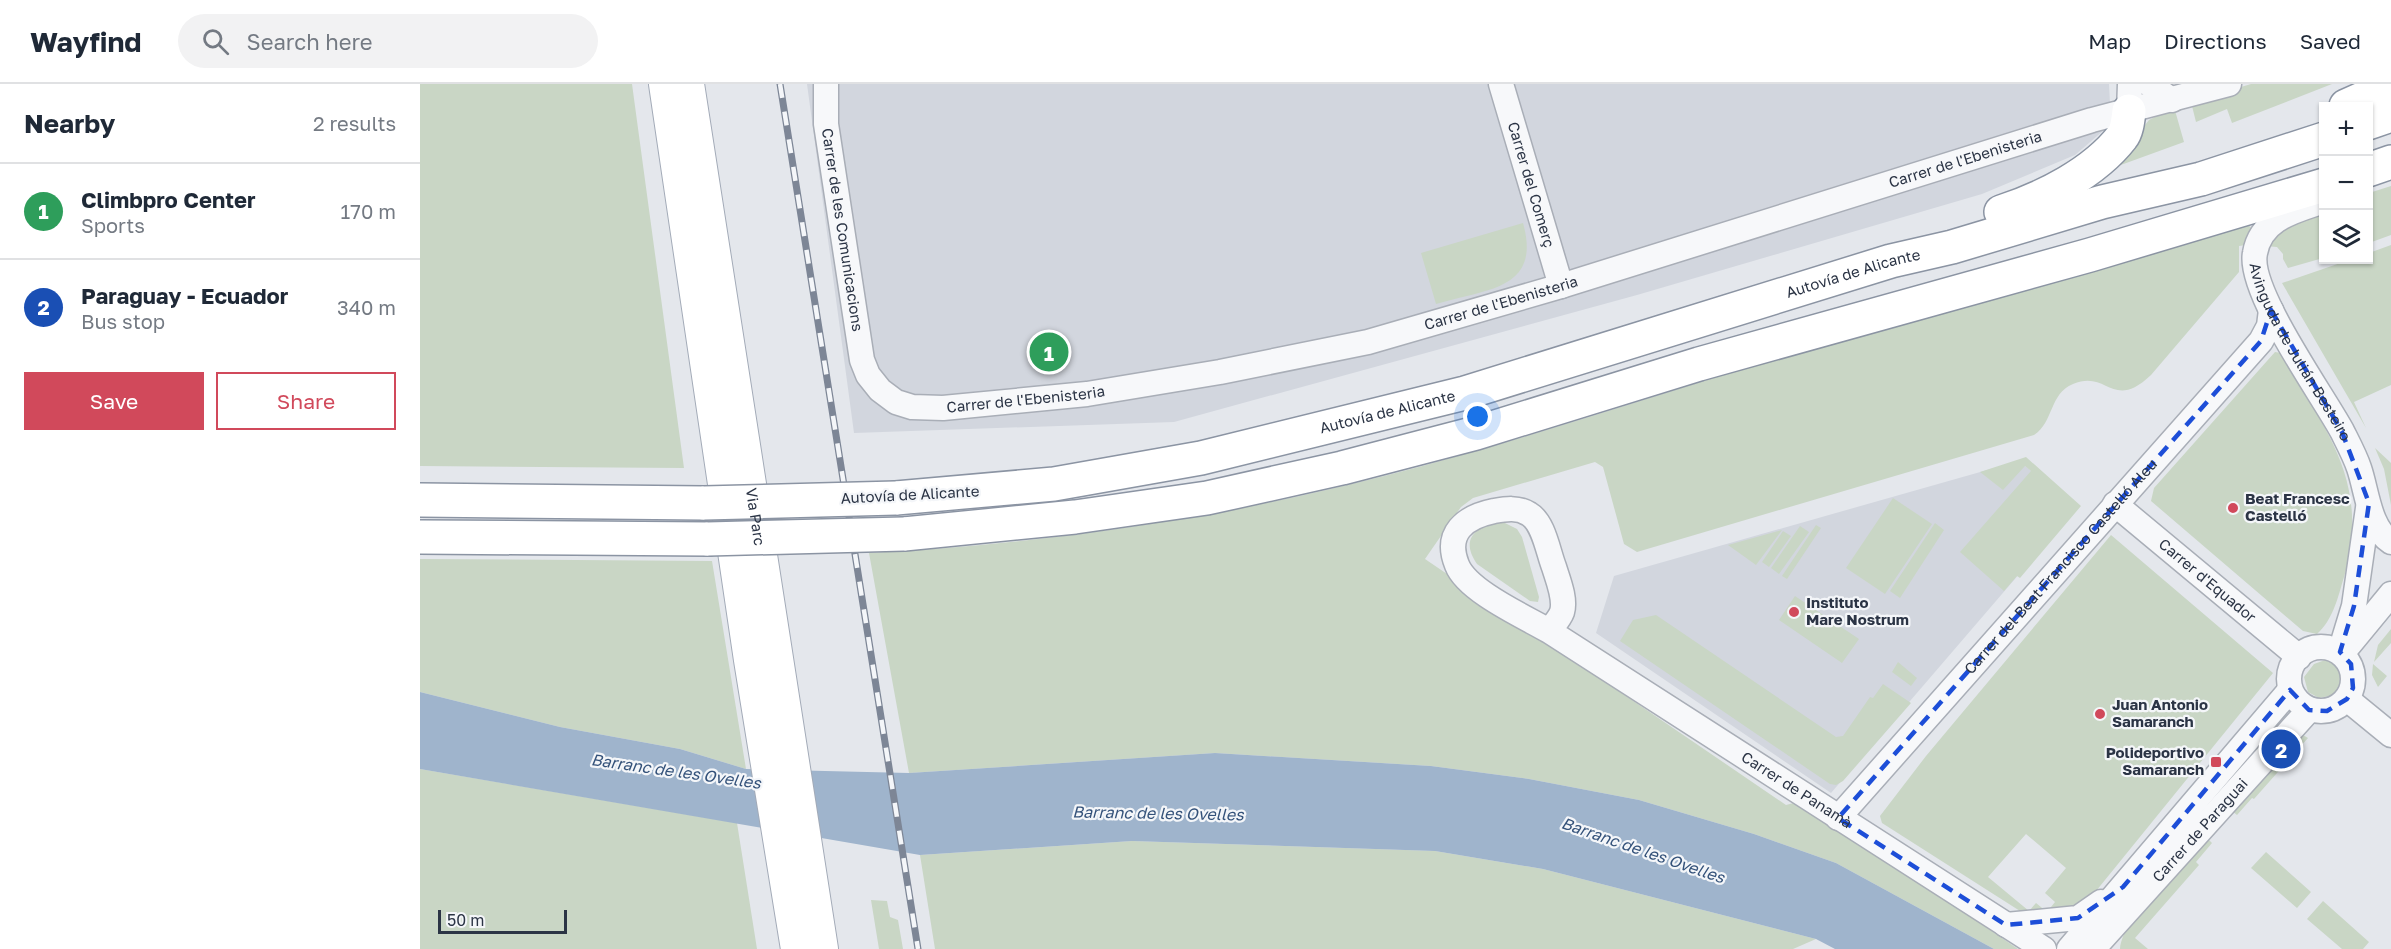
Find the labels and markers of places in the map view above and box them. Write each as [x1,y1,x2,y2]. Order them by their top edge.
pin: 1 [1030,330,1068,374]
place label: Beat Francesc Castelló [2245,489,2350,524]
marker: Beat Francesc Castelló [2226,501,2240,515]
place label: Instituto Mare Nostrum [1806,593,1909,628]
marker: Instituto Mare Nostrum [1787,605,1801,619]
place label: Juan Antonio Samaranch [2112,695,2208,730]
marker: Juan Antonio Samaranch [2093,707,2107,721]
pin: 2 [2262,726,2300,772]
place label: Polideportivo Samaranch [2106,743,2204,778]
marker: Polideportivo Samaranch [2209,755,2223,769]

